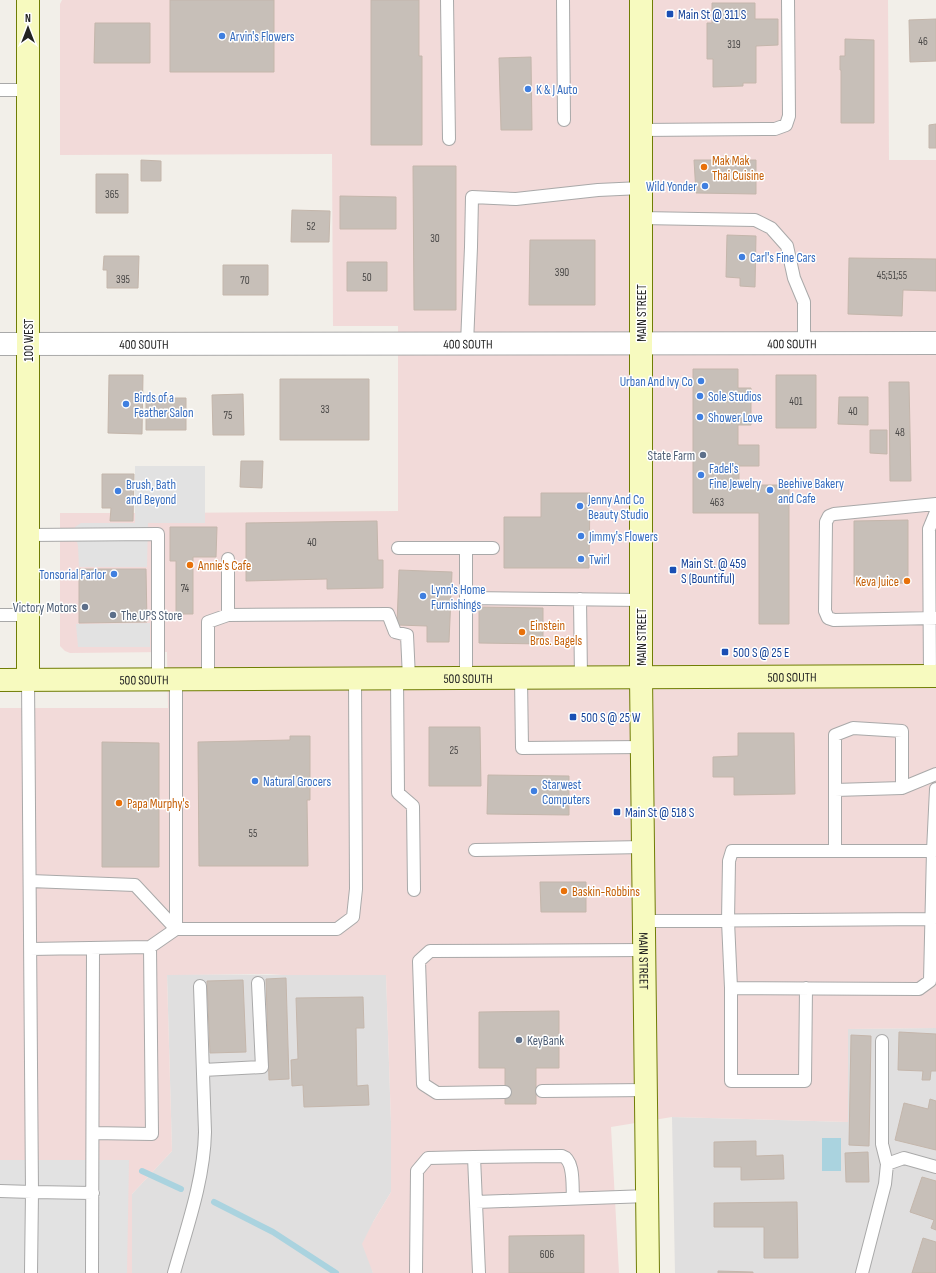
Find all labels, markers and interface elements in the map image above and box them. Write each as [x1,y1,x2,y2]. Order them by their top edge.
place label: Main St @ 311 S [678,7,747,23]
north arrow [8,8,48,48]
marker: Main St @ 311 S [665,9,675,19]
text: N [25,12,31,25]
place label: Arvin's Flowers [229,29,295,45]
marker: Arvin's Flowers [217,31,227,41]
house number: 46 [918,35,928,48]
house number: 319 [727,38,741,51]
place label: K & J Auto [536,82,578,98]
marker: K & J Auto [523,84,533,94]
place label: Mak Mak Thai Cuisine [712,153,764,184]
marker: Mak Mak Thai Cuisine [699,162,709,172]
place label: Wild Yonder [646,179,697,195]
marker: Wild Yonder [700,181,710,191]
house number: 365 [105,188,119,201]
house number: 52 [307,220,316,233]
house number: 30 [430,232,440,245]
place label: Carl's Fine Cars [750,250,816,266]
marker: Carl's Fine Cars [737,252,747,262]
house number: 390 [555,266,569,279]
house number: 45;51;55 [877,269,907,282]
house number: 50 [362,271,372,284]
house number: 395 [116,273,130,286]
house number: 70 [240,274,250,287]
street label: MAIN STREET [634,284,650,342]
street label: 100 WEST [21,319,37,361]
street label: 400 SOUTH [443,336,493,353]
street label: 400 SOUTH [767,336,817,352]
street label: 400 SOUTH [119,337,169,353]
place label: Urban And Ivy Co [620,374,693,390]
marker: Urban And Ivy Co [696,376,706,386]
place label: Sole Studios [708,389,762,405]
place label: Birds of a Feather Salon [134,390,193,421]
marker: Sole Studios [695,391,705,401]
house number: 401 [789,395,803,408]
marker: Birds of a Feather Salon [121,399,131,409]
house number: 33 [320,403,330,416]
house number: 40 [848,405,858,418]
house number: 75 [224,409,232,422]
place label: Shower Love [708,410,763,426]
marker: Shower Love [695,412,705,422]
house number: 48 [895,426,905,439]
place label: State Farm [648,448,695,464]
marker: State Farm [698,450,708,460]
place label: Fadel's Fine Jewelry [709,461,761,492]
marker: Fadel's Fine Jewelry [696,470,706,480]
place label: Beehive Bakery and Cafe [778,476,844,507]
place label: Brush, Bath and Beyond [126,477,176,508]
marker: Beehive Bakery and Cafe [765,485,775,495]
marker: Brush, Bath and Beyond [113,486,123,496]
place label: Jenny And Co Beauty Studio [587,492,649,523]
house number: 463 [710,496,724,509]
marker: Jenny And Co Beauty Studio [575,501,585,511]
place label: Jimmy's Flowers [588,529,658,545]
marker: Jimmy's Flowers [576,531,586,541]
house number: 40 [307,536,317,549]
place label: Twirl [589,552,610,568]
marker: Twirl [576,554,586,564]
place label: Main St. @ 459 S (Bountiful) [681,556,746,587]
place label: Annie's Cafe [197,558,251,574]
marker: Annie's Cafe [185,560,195,570]
marker: Main St. @ 459 S (Bountiful) [668,565,678,575]
place label: Tonsorial Parlor [39,567,106,583]
marker: Tonsorial Parlor [109,569,119,579]
place label: Keva Juice [855,574,899,590]
marker: Keva Juice [902,576,912,586]
house number: 74 [181,582,190,595]
place label: Lynn's Home Furnishings [431,582,486,613]
marker: Lynn's Home Furnishings [418,591,428,601]
place label: Victory Motors [13,600,77,616]
marker: Victory Motors [80,602,90,612]
place label: The UPS Store [121,608,182,624]
street label: MAIN STREET [634,608,650,666]
marker: The UPS Store [108,610,118,620]
place label: Einstein Bros. Bagels [530,618,583,649]
marker: Einstein Bros. Bagels [517,627,527,637]
place label: 500 S @ 25 E [733,645,789,661]
marker: 500 S @ 25 E [720,647,730,657]
street label: 500 SOUTH [767,670,817,686]
street label: 500 SOUTH [443,671,493,687]
street label: 500 SOUTH [119,672,169,688]
place label: 500 S @ 25 W [581,710,641,726]
marker: 500 S @ 25 W [568,712,578,722]
house number: 25 [450,744,458,757]
place label: Natural Grocers [263,774,331,790]
marker: Natural Grocers [250,776,260,786]
place label: Starwest Computers [542,777,590,808]
marker: Starwest Computers [529,786,539,796]
place label: Papa Murphy's [127,796,190,812]
marker: Papa Murphy's [114,798,124,808]
place label: Main St @ 518 S [625,805,695,821]
marker: Main St @ 518 S [612,807,622,817]
house number: 55 [249,827,257,840]
place label: Baskin-Robbins [572,884,640,900]
marker: Baskin-Robbins [559,886,569,896]
street label: MAIN STREET [635,932,652,990]
place label: KeyBank [527,1033,564,1049]
marker: KeyBank [514,1035,524,1045]
house number: 606 [540,1248,554,1261]

